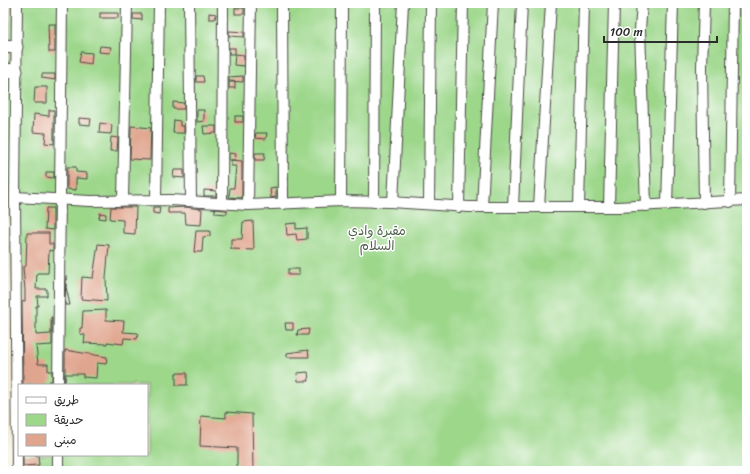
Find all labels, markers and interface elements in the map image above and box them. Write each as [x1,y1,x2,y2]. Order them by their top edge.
scale bar [604,18,717,44]
text: 100 m [610,21,643,43]
park label: مقبرة وادي السلام [348,219,406,257]
legend [18,384,148,456]
text: طريق [54,389,79,411]
text: حديقة [54,409,83,431]
text: مبنى [54,429,77,451]

